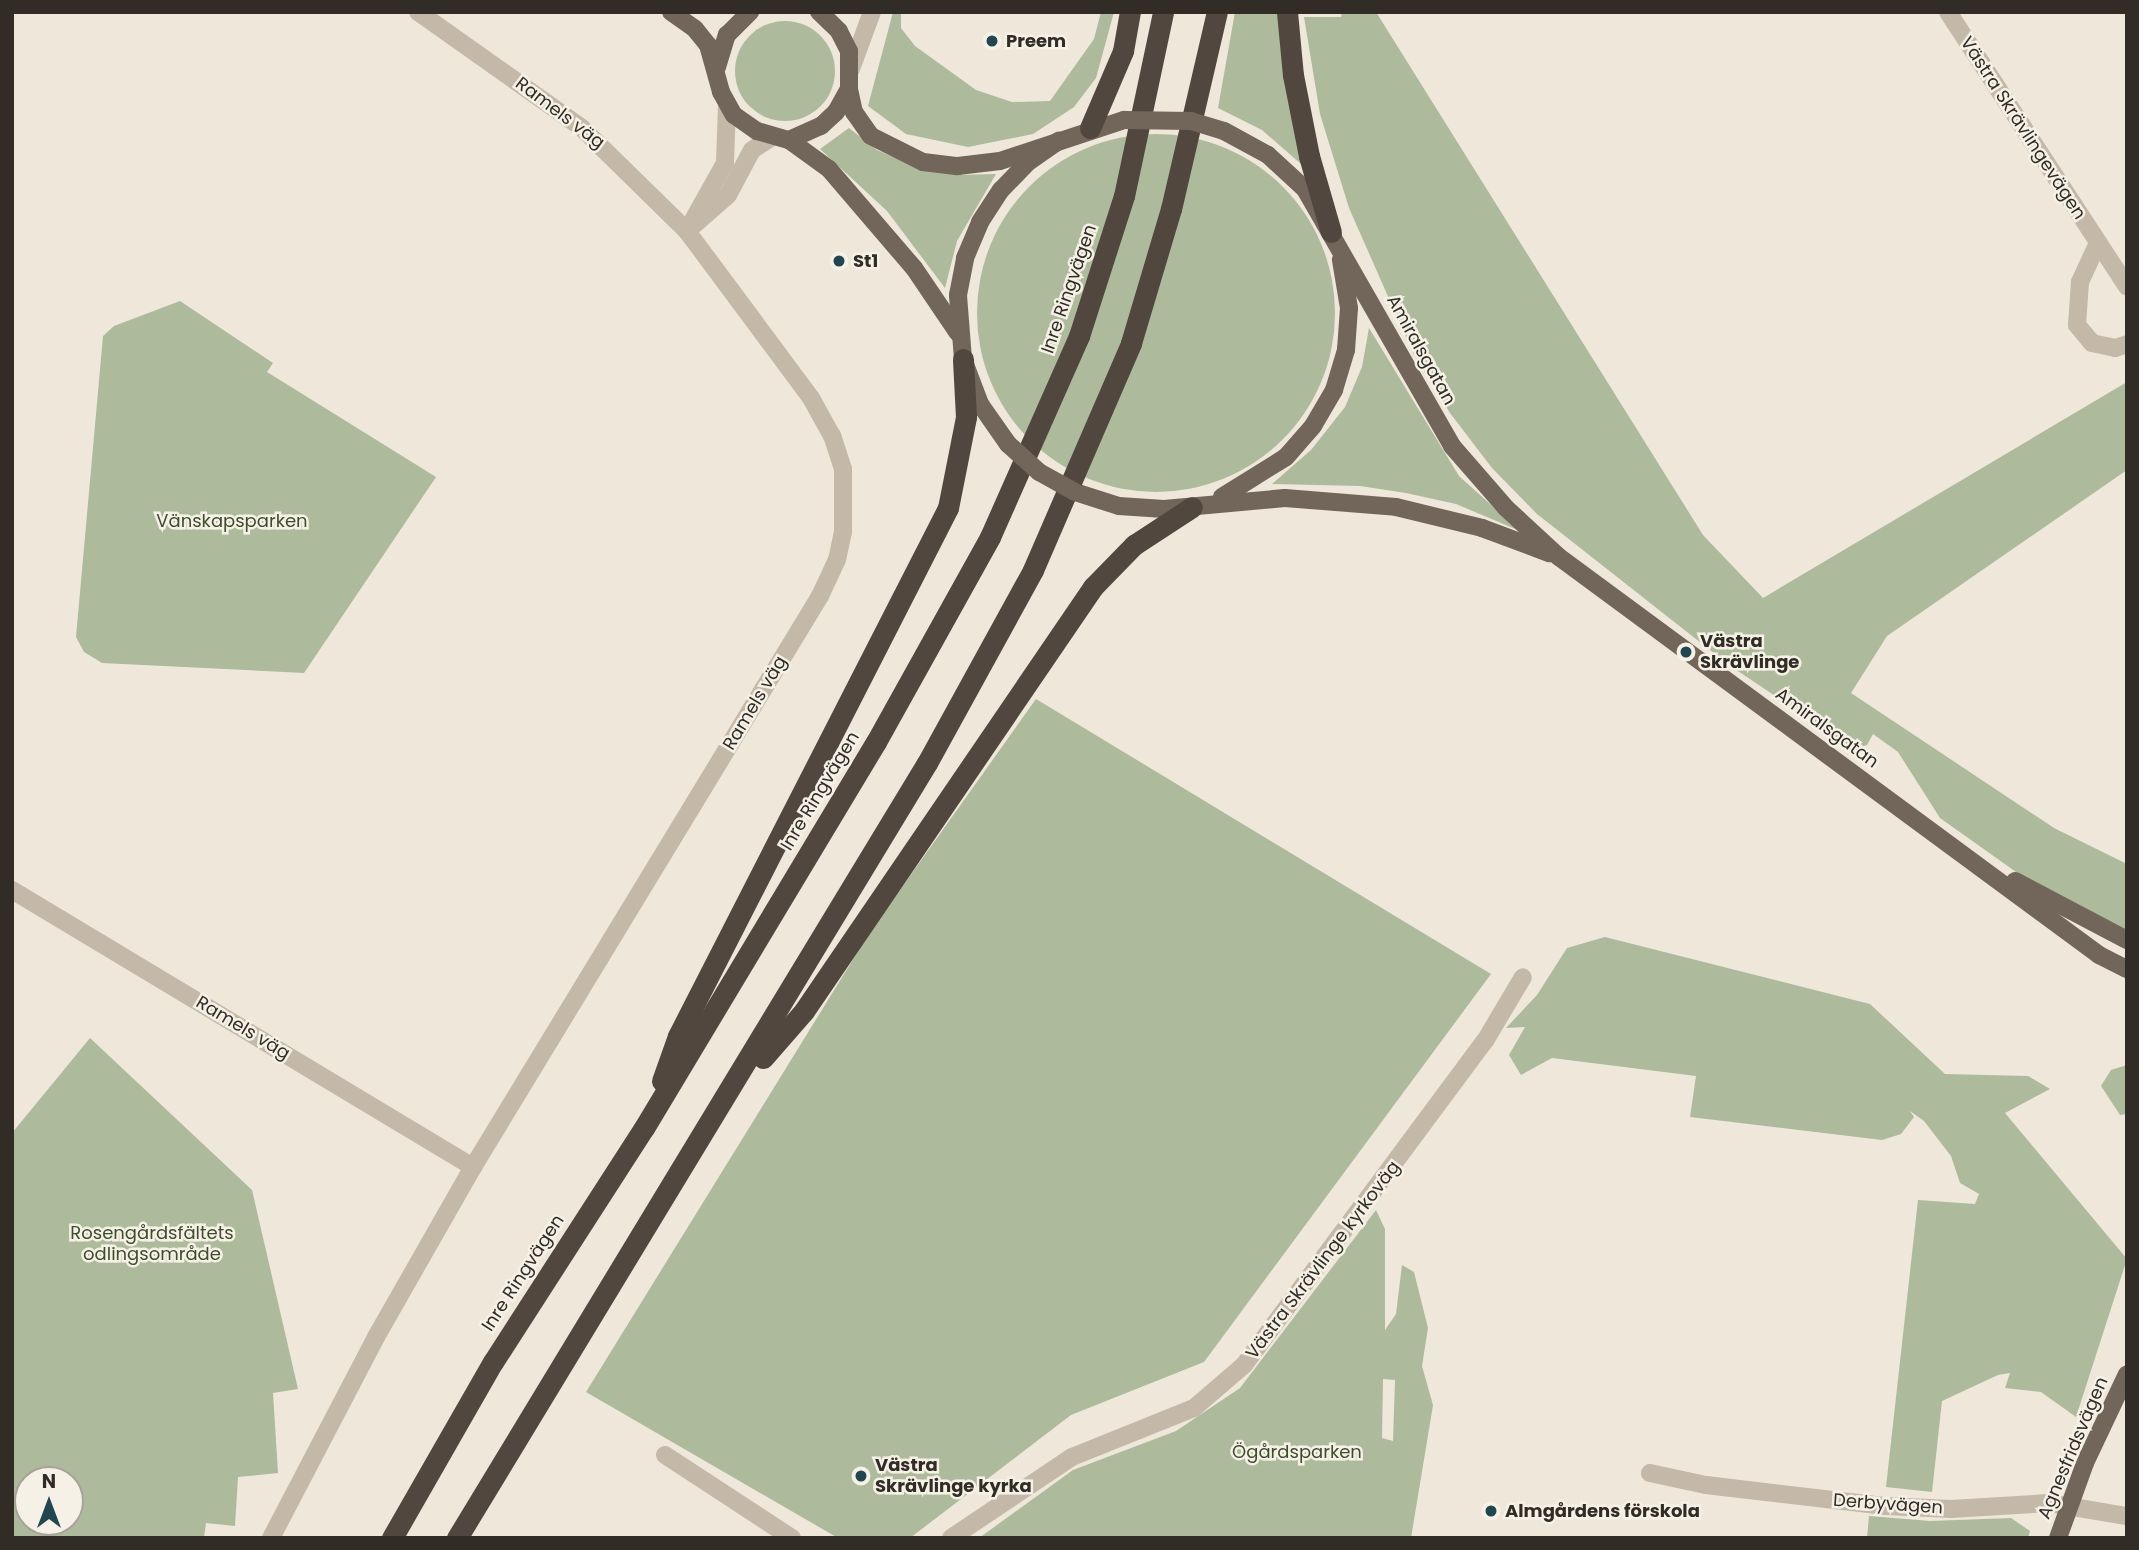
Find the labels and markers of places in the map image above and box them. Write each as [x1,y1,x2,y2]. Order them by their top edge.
place label: Preem [1006,30,1066,52]
marker: Preem [984,33,1000,49]
place label: St1 [853,250,878,272]
marker: St1 [831,253,847,269]
place label: Västra Skrävlinge [1700,631,1799,674]
marker: Västra Skrävlinge [1678,644,1694,660]
place label: Västra Skrävlinge kyrka [875,1455,1032,1498]
marker: Västra Skrävlinge kyrka [853,1468,869,1484]
place label: Almgårdens förskola [1505,1500,1700,1522]
marker: Almgårdens förskola [1483,1503,1499,1519]

